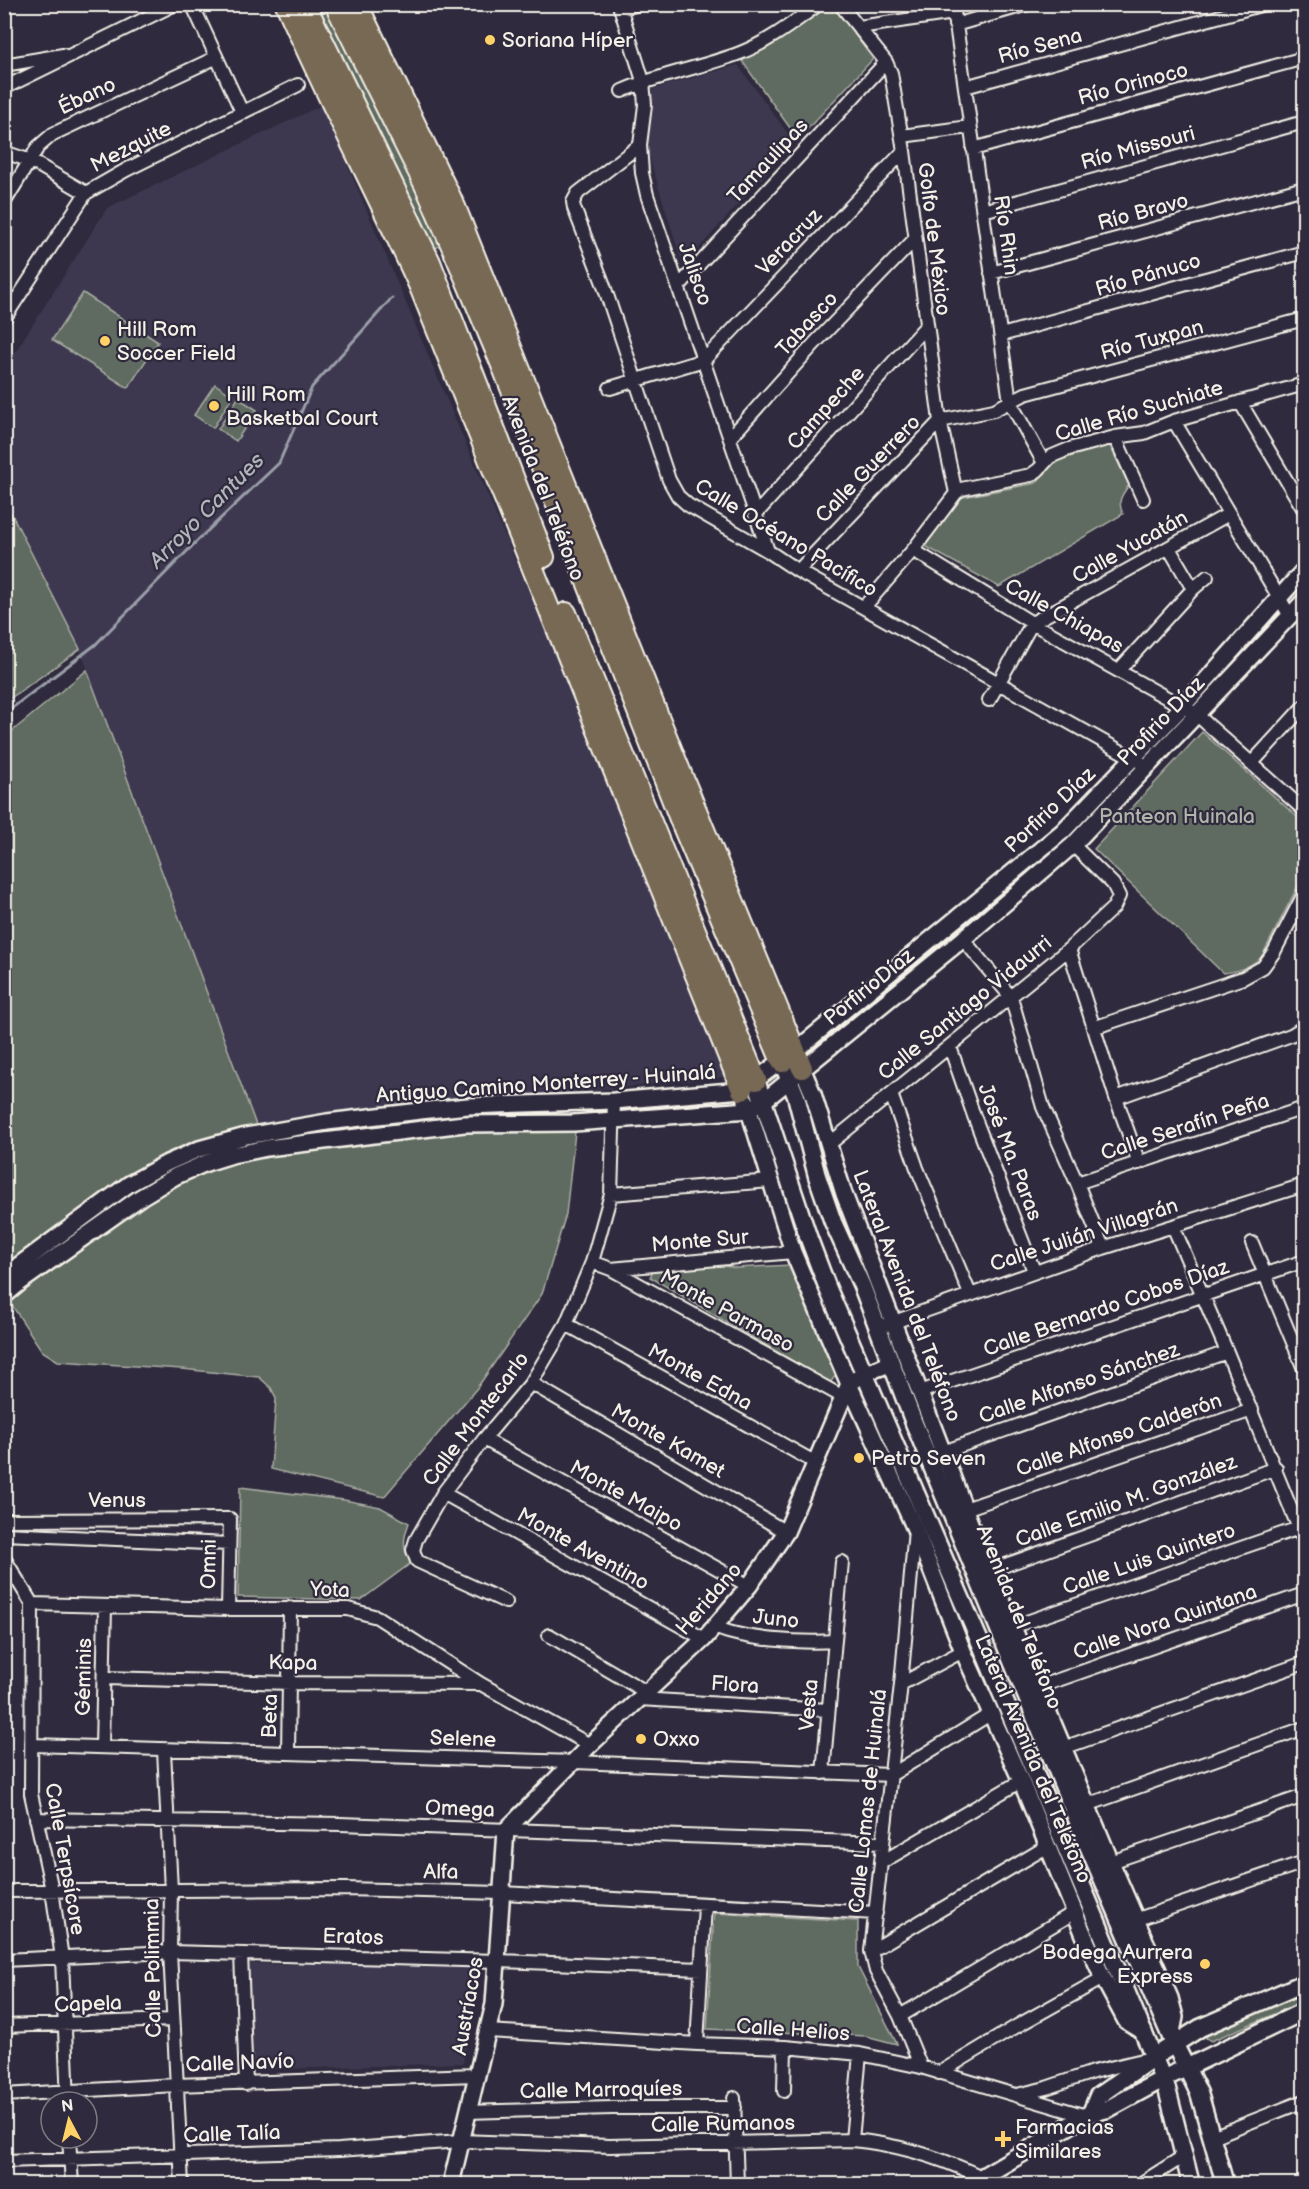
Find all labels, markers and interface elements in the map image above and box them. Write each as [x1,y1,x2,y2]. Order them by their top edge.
street label: Río Sena [995,23,1085,69]
place label: Soriana Híper [502,28,633,53]
marker: Soriana Híper [483,33,497,47]
street label: Río Orinoco [1075,57,1191,111]
street label: Ébano [54,72,120,120]
street label: Tamaulipas [722,113,814,209]
street label: Mezquite [86,116,176,178]
street label: Río Missouri [1078,121,1198,175]
street label: Golfo de México [912,161,956,317]
street label: Río Bravo [1095,188,1191,236]
street label: Río Rhin [988,193,1024,277]
street label: Veracruz [751,203,828,281]
street label: Jalisco [673,239,718,309]
street label: Río Pánuco [1093,248,1204,302]
street label: Tabasco [771,286,843,362]
street label: Río Tuxpan [1098,314,1206,366]
place label: Hill Rom Soccer Field [117,317,236,366]
marker: Hill Rom Soccer Field [98,334,112,348]
street label: Campeche [782,361,870,455]
street label: Calle Río Suchiate [1052,375,1226,447]
place label: Hill Rom Basketbal Court [226,382,379,431]
street label: Avenida del Teléfono [496,392,590,584]
marker: Hill Rom Basketbal Court [207,399,221,413]
street label: Calle Guerrero [810,410,926,528]
water label: Arroyo Cantues [143,447,271,575]
street label: Calle Océano Pacífico [690,474,882,603]
street label: Calle Yucatán [1068,505,1192,589]
street label: Calle Chiapas [1000,573,1128,659]
street label: Profirio Díaz [1112,670,1211,771]
street label: Porfirio Díaz [1000,761,1101,858]
park label: Panteon Huinala [1099,804,1255,829]
street label: Calle Santiago Vidaurri [873,930,1057,1086]
street label: PorfirioDíaz [819,942,920,1031]
street label: Antiguo Camino Monterrey - Huinalá [375,1060,717,1108]
street label: José Ma. Paras [972,1080,1048,1224]
street label: Calle Serafín Peña [1098,1088,1272,1166]
street label: Lateral Avenida del Teléfono [847,1167,967,1425]
street label: Calle Julián Villagrán [987,1193,1181,1277]
street label: Monte Sur [650,1224,750,1258]
street label: Calle Bernardo Cobos Díaz [980,1254,1233,1362]
street label: Monte Parmaso [656,1264,798,1358]
street label: Calle Alfonso Sánchez [975,1337,1183,1429]
street label: Monte Edna [643,1338,757,1416]
street label: Calle Montecarlo [417,1347,535,1491]
street label: Calle Alfonso Calderón [1013,1388,1225,1482]
street label: Monte Kamet [607,1398,730,1484]
place label: Petro Seven [871,1446,986,1471]
street label: Calle Emilio M. González [1012,1449,1241,1553]
marker: Petro Seven [852,1451,866,1465]
street label: Monte Maipo [565,1455,687,1537]
street label: Venus [88,1488,146,1513]
street label: Monte Aventino [512,1502,654,1596]
street label: Calle Luis Quintero [1059,1518,1239,1600]
street label: Avenida del Teléfono [971,1521,1067,1713]
street label: Omni [196,1539,222,1589]
street label: Heridano [671,1558,747,1640]
street label: Yota [309,1577,350,1603]
street label: Calle Nora Quintana [1070,1579,1260,1665]
street label: Juno [752,1604,800,1634]
street label: Lateral Avenida del Teléfono [969,1631,1097,1887]
street label: Géminis [71,1638,97,1716]
street label: Kapa [268,1650,318,1676]
street label: Flora [710,1671,760,1699]
street label: Vesta [794,1678,824,1732]
street label: Calle Lomas de Huinalá [844,1688,892,1914]
street label: Beta [257,1693,283,1739]
street label: Selene [429,1725,497,1753]
place label: Oxxo [653,1727,700,1752]
marker: Oxxo [634,1732,648,1746]
street label: Calle Terpsícore [39,1781,91,1937]
street label: Omega [425,1795,495,1823]
street label: Alfa [423,1859,459,1885]
street label: Calle Polimmia [139,1898,167,2038]
street label: Eratos [322,1923,384,1951]
place label: Bodega Aurrera Express [1042,1940,1193,1989]
street label: Austríacos [447,1955,489,2057]
marker: Bodega Aurrera Express [1198,1957,1212,1971]
street label: Capela [54,1990,122,2018]
street label: Calle Helios [735,2014,851,2046]
street label: Calle Navío [185,2049,295,2077]
street label: Calle Marroquíes [519,2076,683,2104]
north arrow [39,2090,99,2150]
text: N [60,2096,74,2117]
street label: Calle Rumanos [651,2110,795,2138]
place label: Farmacias Similares [1015,2115,1114,2164]
street label: Calle Talía [183,2120,281,2148]
marker: Farmacias Similares [996,2132,1010,2146]

